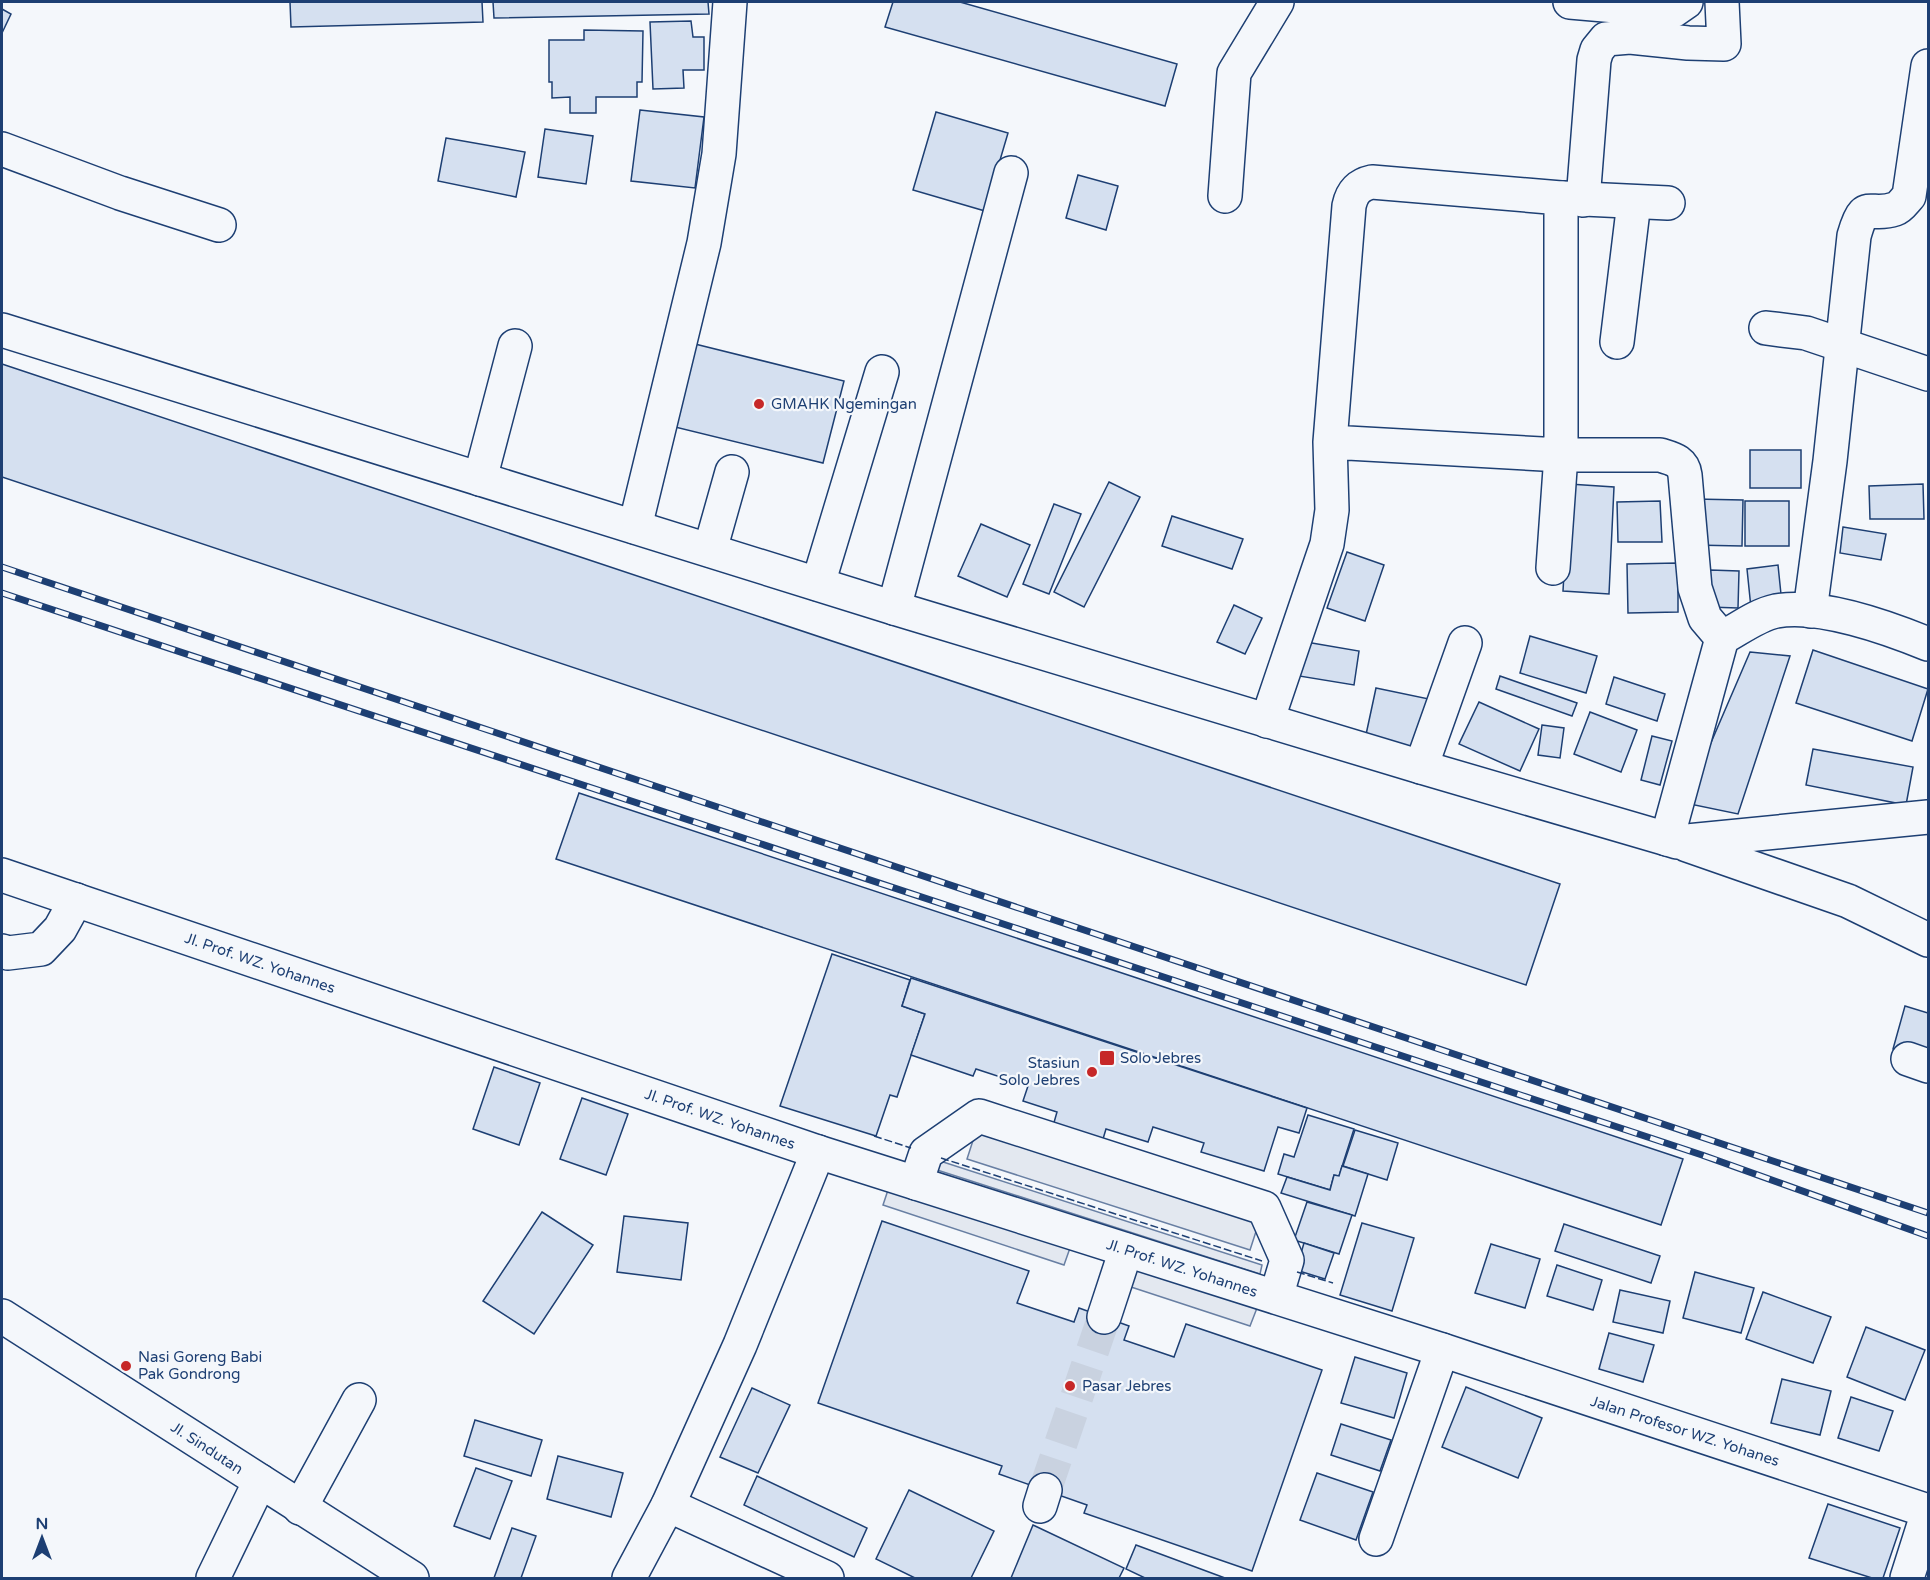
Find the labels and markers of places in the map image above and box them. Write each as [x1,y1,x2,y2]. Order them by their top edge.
place label: GMAHK Ngemingan [771,395,917,413]
marker: GMAHK Ngemingan [752,397,766,411]
marker: Solo Jebres [1098,1049,1116,1067]
place label: Solo Jebres [1120,1049,1201,1067]
place label: Stasiun Solo Jebres [999,1054,1080,1089]
marker: Stasiun Solo Jebres [1085,1065,1099,1079]
place label: Nasi Goreng Babi Pak Gondrong [138,1348,262,1383]
marker: Nasi Goreng Babi Pak Gondrong [119,1359,133,1373]
place label: Pasar Jebres [1082,1377,1172,1395]
marker: Pasar Jebres [1063,1379,1077,1393]

